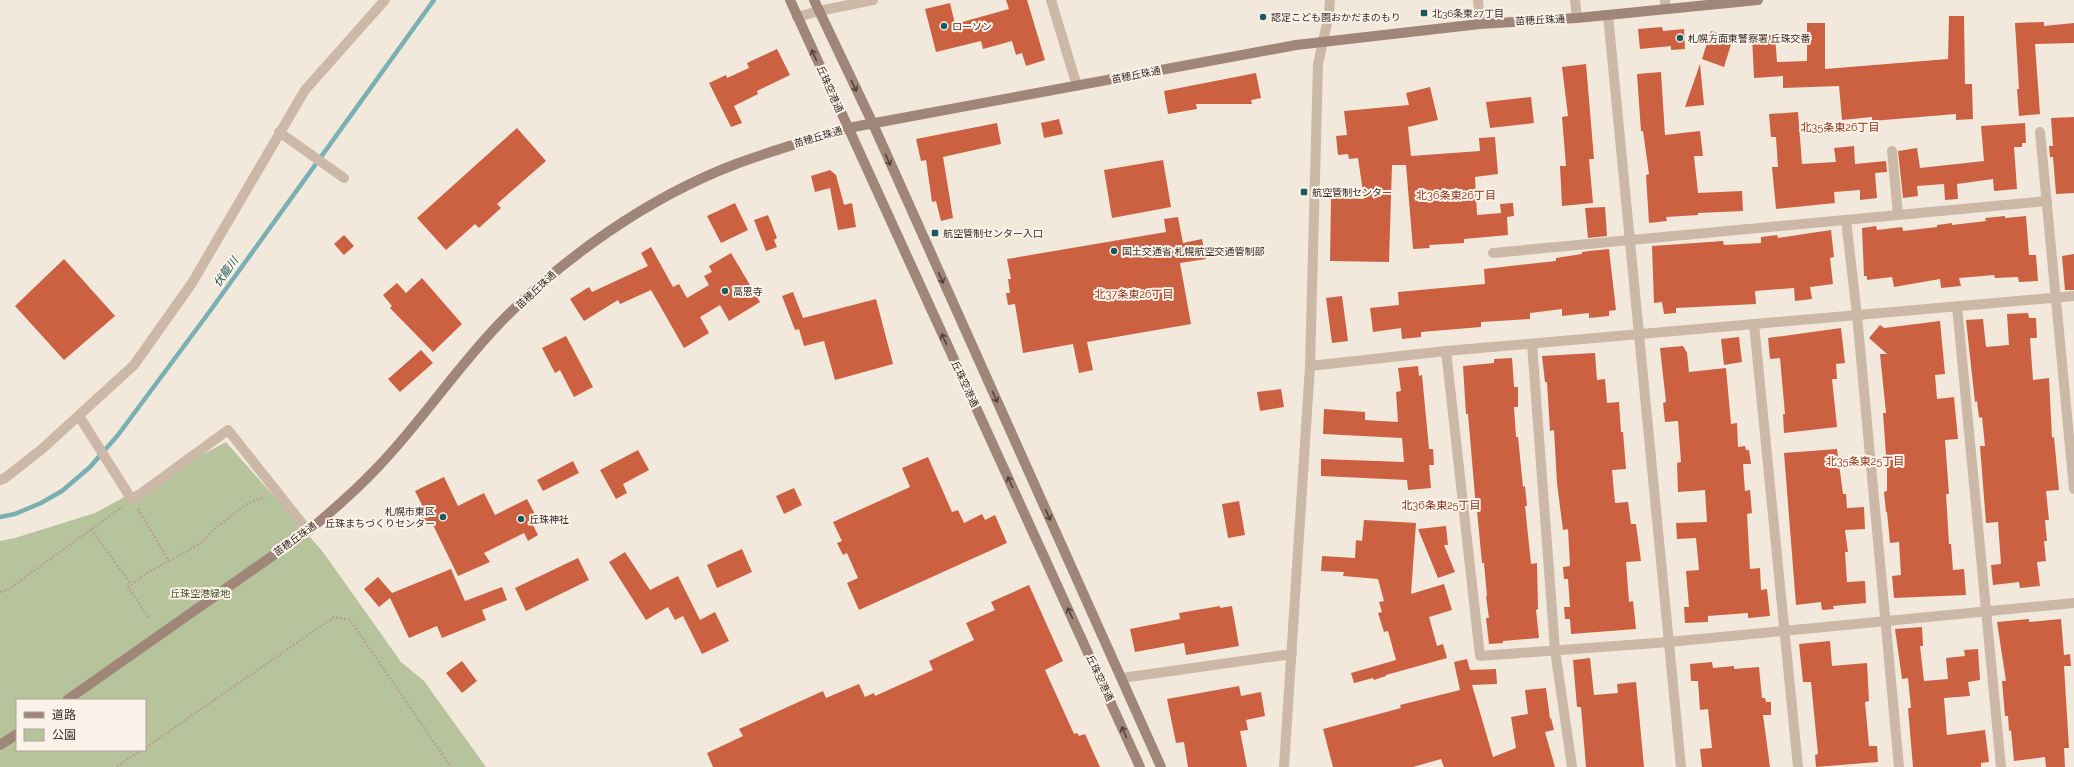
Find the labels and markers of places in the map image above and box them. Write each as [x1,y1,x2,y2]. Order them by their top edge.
marker: 北36条東27丁目 [1419,8,1429,18]
place label: 北36条東27丁目 [1432,8,1504,19]
marker: 認定こども園おかだまのもり [1258,12,1268,22]
place label: 認定こども園おかだまのもり [1271,12,1401,23]
marker: ローソン [939,21,949,31]
place label: ローソン [952,21,992,32]
marker: 札幌方面東警察署 丘珠交番 [1675,33,1685,43]
place label: 札幌方面東警察署 丘珠交番 [1688,33,1811,44]
marker: 航空管制センター [1299,187,1309,197]
place label: 航空管制センター [1312,187,1392,198]
marker: 航空管制センター入口 [930,228,940,238]
place label: 航空管制センター入口 [943,228,1043,239]
marker: 国土交通省 札幌航空交通管制部 [1109,246,1119,256]
place label: 国土交通省 札幌航空交通管制部 [1122,246,1265,257]
marker: 高恩寺 [720,286,730,296]
place label: 高恩寺 [733,286,763,297]
place label: 札幌市東区 丘珠まちづくりセンター [325,506,435,529]
marker: 札幌市東区 丘珠まちづくりセンター [438,512,448,522]
marker: 丘珠神社 [516,514,526,524]
place label: 丘珠神社 [529,514,569,525]

